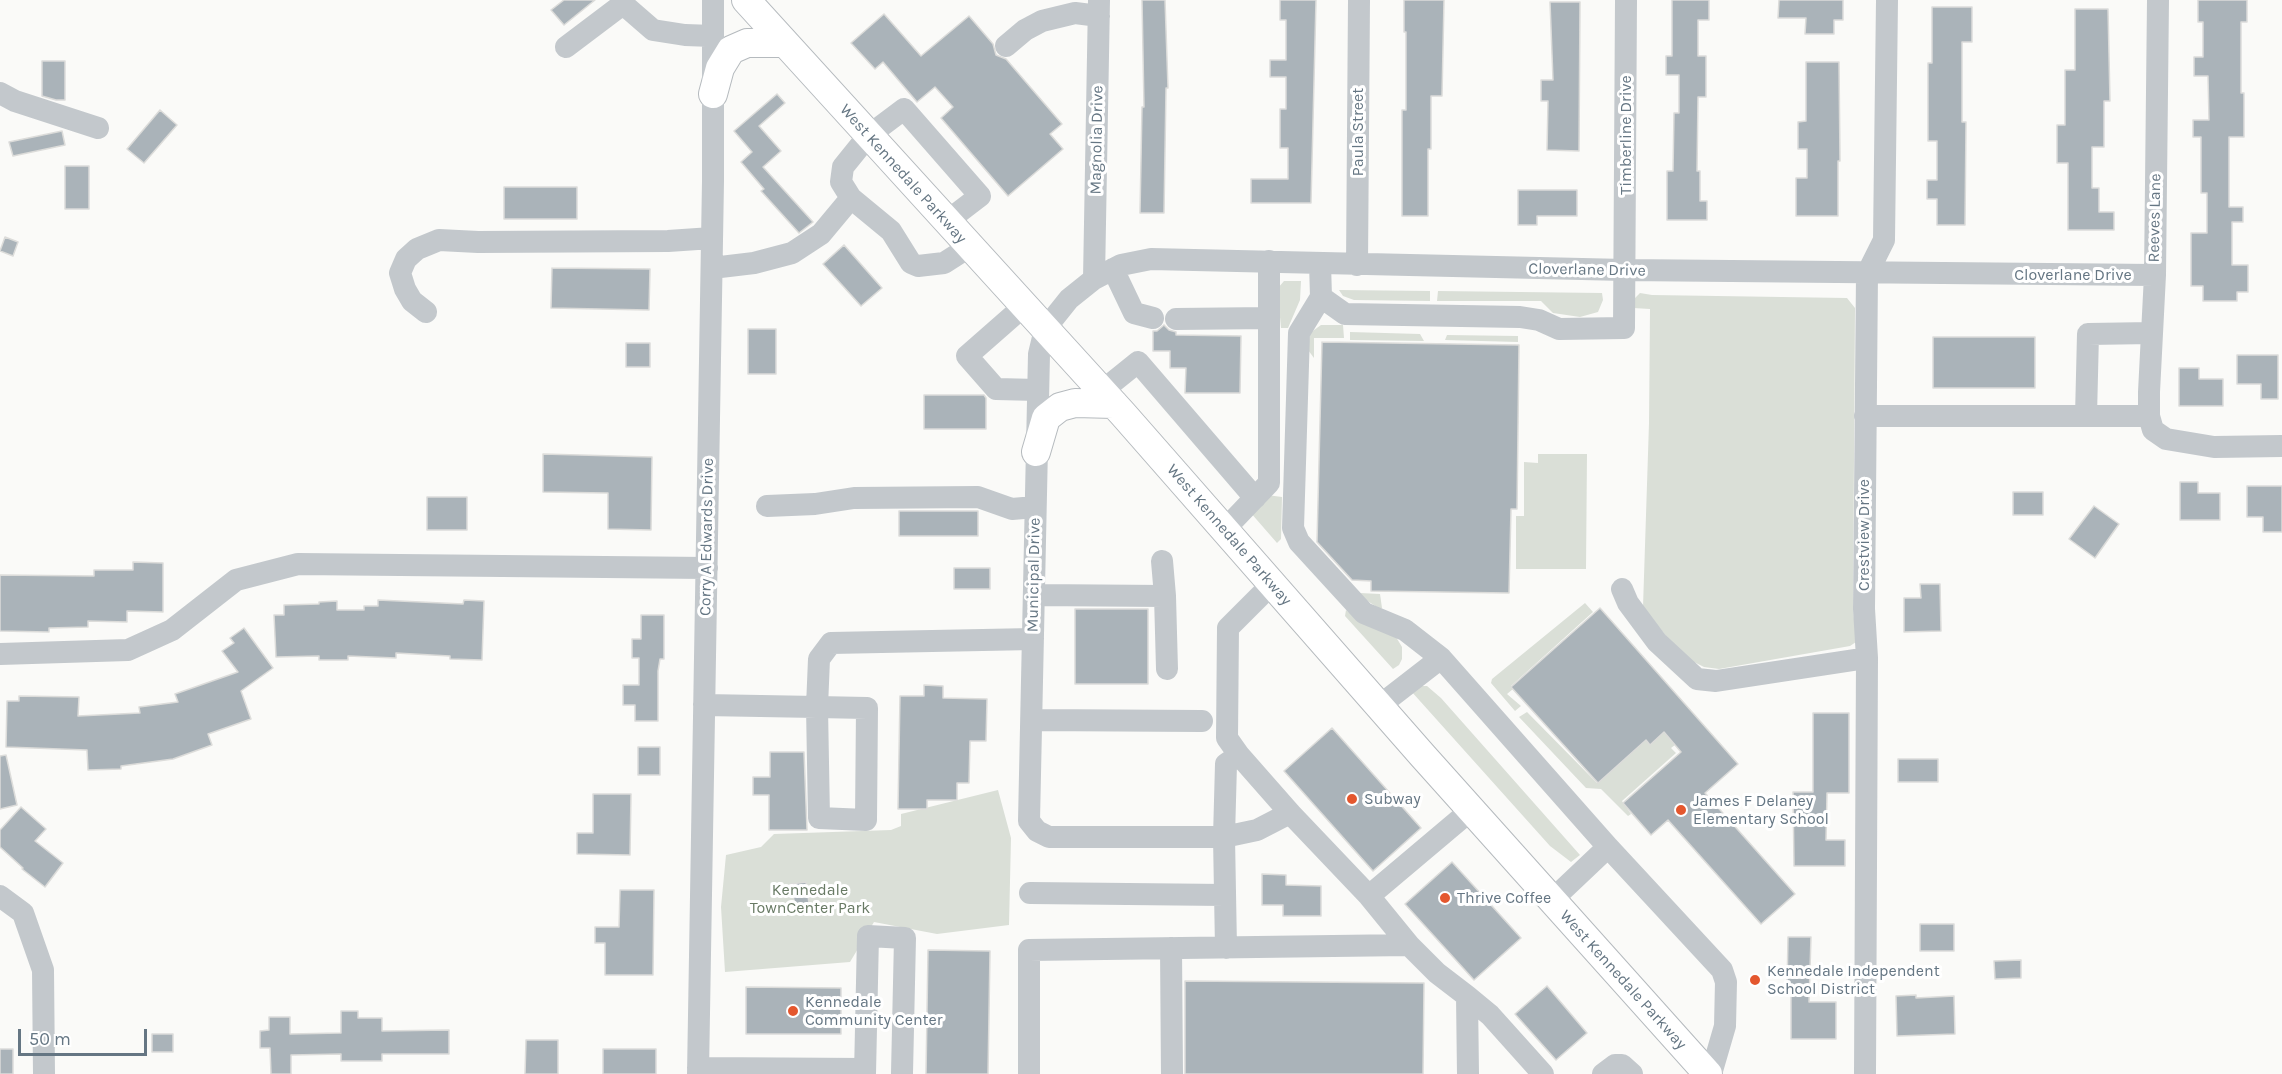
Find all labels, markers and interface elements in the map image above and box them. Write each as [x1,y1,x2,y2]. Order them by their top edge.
street label: Timberline Drive [1616,75,1636,195]
street label: Magnolia Drive [1086,85,1108,195]
street label: Paula Street [1348,88,1368,176]
street label: West Kennedale Parkway [835,100,971,248]
street label: Reeves Lane [2145,173,2165,263]
street label: Cloverlane Drive [1528,259,1646,281]
street label: Cloverlane Drive [2014,265,2132,285]
street label: Corry A Edwards Drive [696,458,718,616]
street label: West Kennedale Parkway [1162,460,1296,610]
street label: Crestview Drive [1854,479,1874,591]
street label: Municipal Drive [1023,518,1045,632]
place label: Subway [1364,789,1421,809]
place label: James F Delaney Elementary School [1693,791,1829,829]
marker: Subway [1345,792,1359,806]
marker: James F Delaney Elementary School [1674,803,1688,817]
park label: Kennedale TownCenter Park [750,880,870,918]
place label: Thrive Coffee [1457,888,1551,908]
marker: Thrive Coffee [1438,891,1452,905]
street label: West Kennedale Parkway [1555,906,1691,1054]
place label: Kennedale Independent School District [1767,961,1940,999]
marker: Kennedale Independent School District [1748,973,1762,987]
place label: Kennedale Community Center [805,992,943,1030]
marker: Kennedale Community Center [786,1004,800,1018]
scale bar [21,1017,150,1055]
text: 50 m [29,1028,71,1050]

